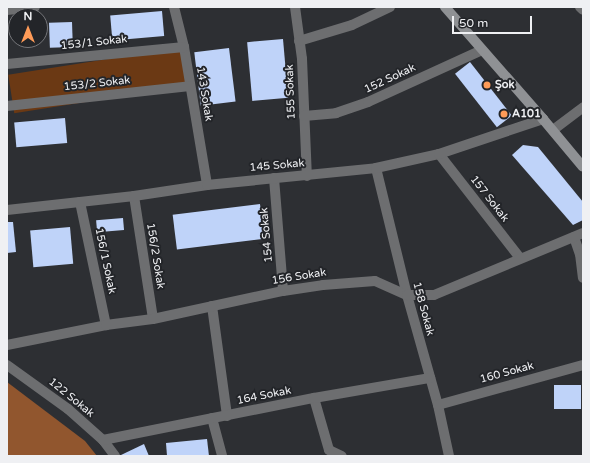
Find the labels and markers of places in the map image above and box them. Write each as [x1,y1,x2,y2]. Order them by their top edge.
place label: Şok [495,78,514,92]
marker: Şok [482,80,492,90]
place label: A101 [512,107,541,121]
marker: A101 [499,109,509,119]

